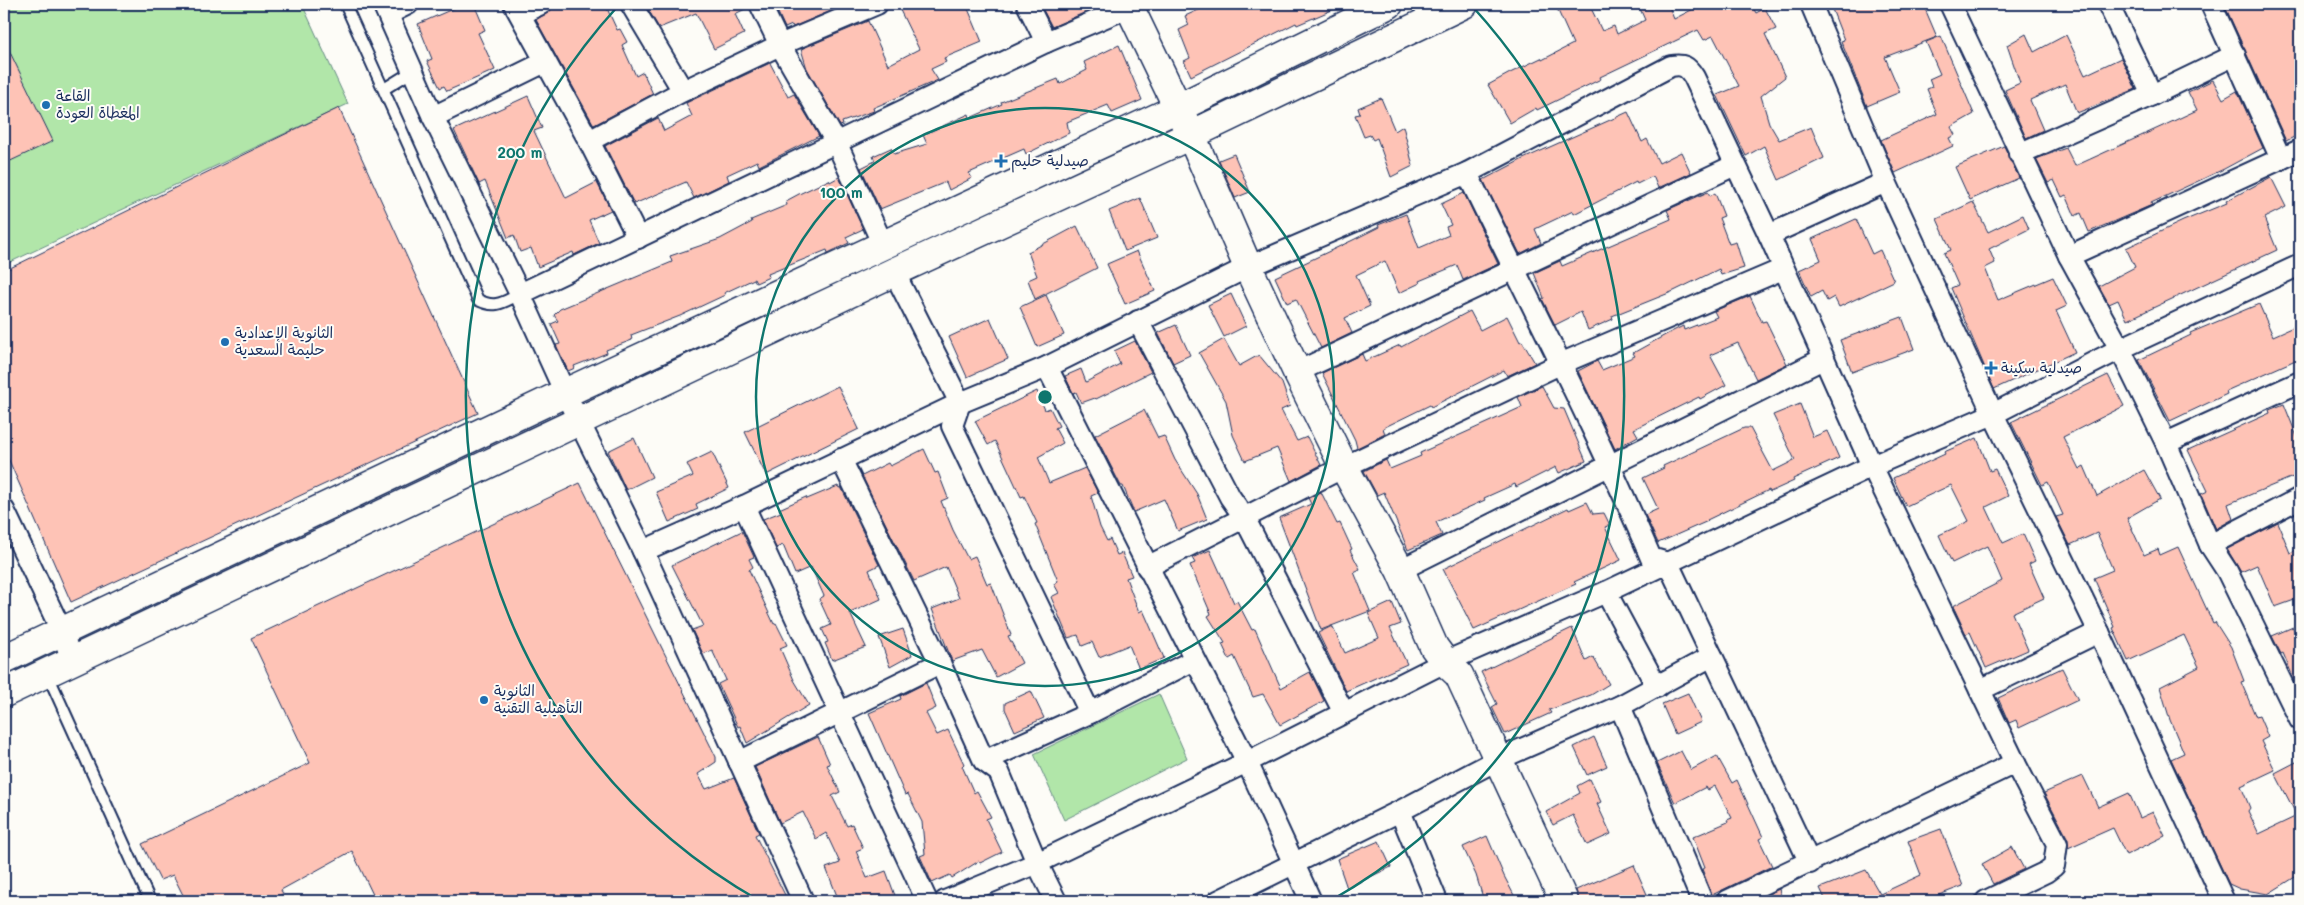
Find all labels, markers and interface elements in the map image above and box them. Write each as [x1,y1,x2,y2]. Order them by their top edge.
place label: القاعة المغطاة العودة [56,85,140,123]
marker: القاعة المغطاة العودة [40,99,52,111]
text: 200 m [498,142,543,162]
place label: صيدلية حليم [1011,150,1089,173]
marker: صيدلية حليم [995,155,1007,167]
text: 100 m [819,182,863,202]
place label: الثانوية الإعدادية حليمة السعدية [235,322,333,359]
marker: الثانوية الإعدادية حليمة السعدية [219,336,231,348]
place label: صيدلية سكينة [2001,357,2082,377]
marker: صيدلية سكينة [1985,362,1997,374]
centre of rings [1036,388,1054,406]
place label: الثانوية التأهيلية التقنية [494,680,583,717]
marker: الثانوية التأهيلية التقنية [478,694,490,706]

